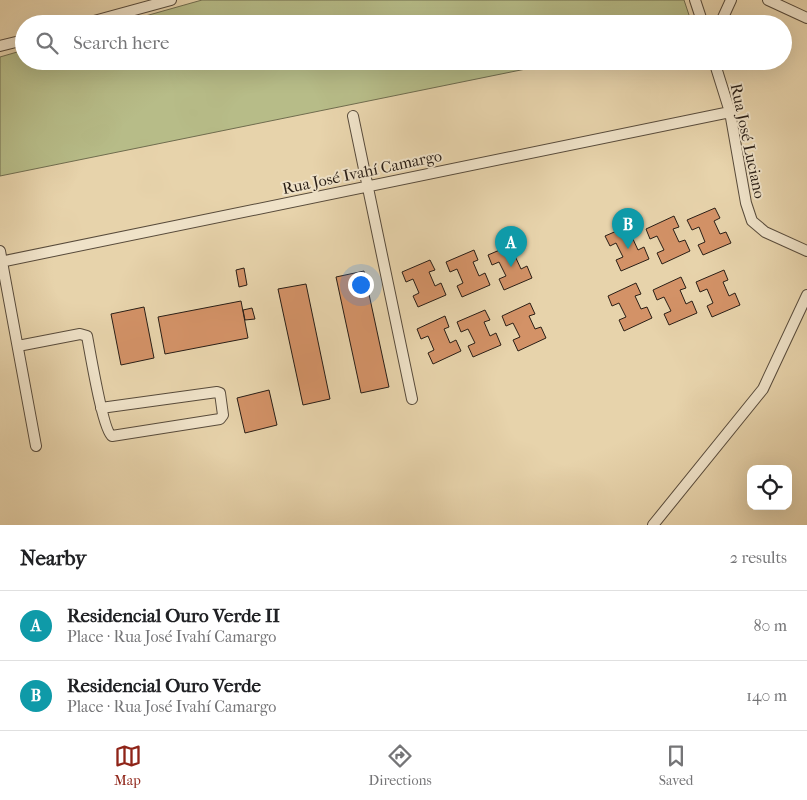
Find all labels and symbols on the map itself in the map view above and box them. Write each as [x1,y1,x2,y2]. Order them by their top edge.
street label: Rua José Luciano [727,82,769,200]
street label: Rua José Ivahí Camargo [280,146,444,198]
pin: B [612,208,644,249]
pin: A [495,226,527,267]
your location [348,272,374,298]

